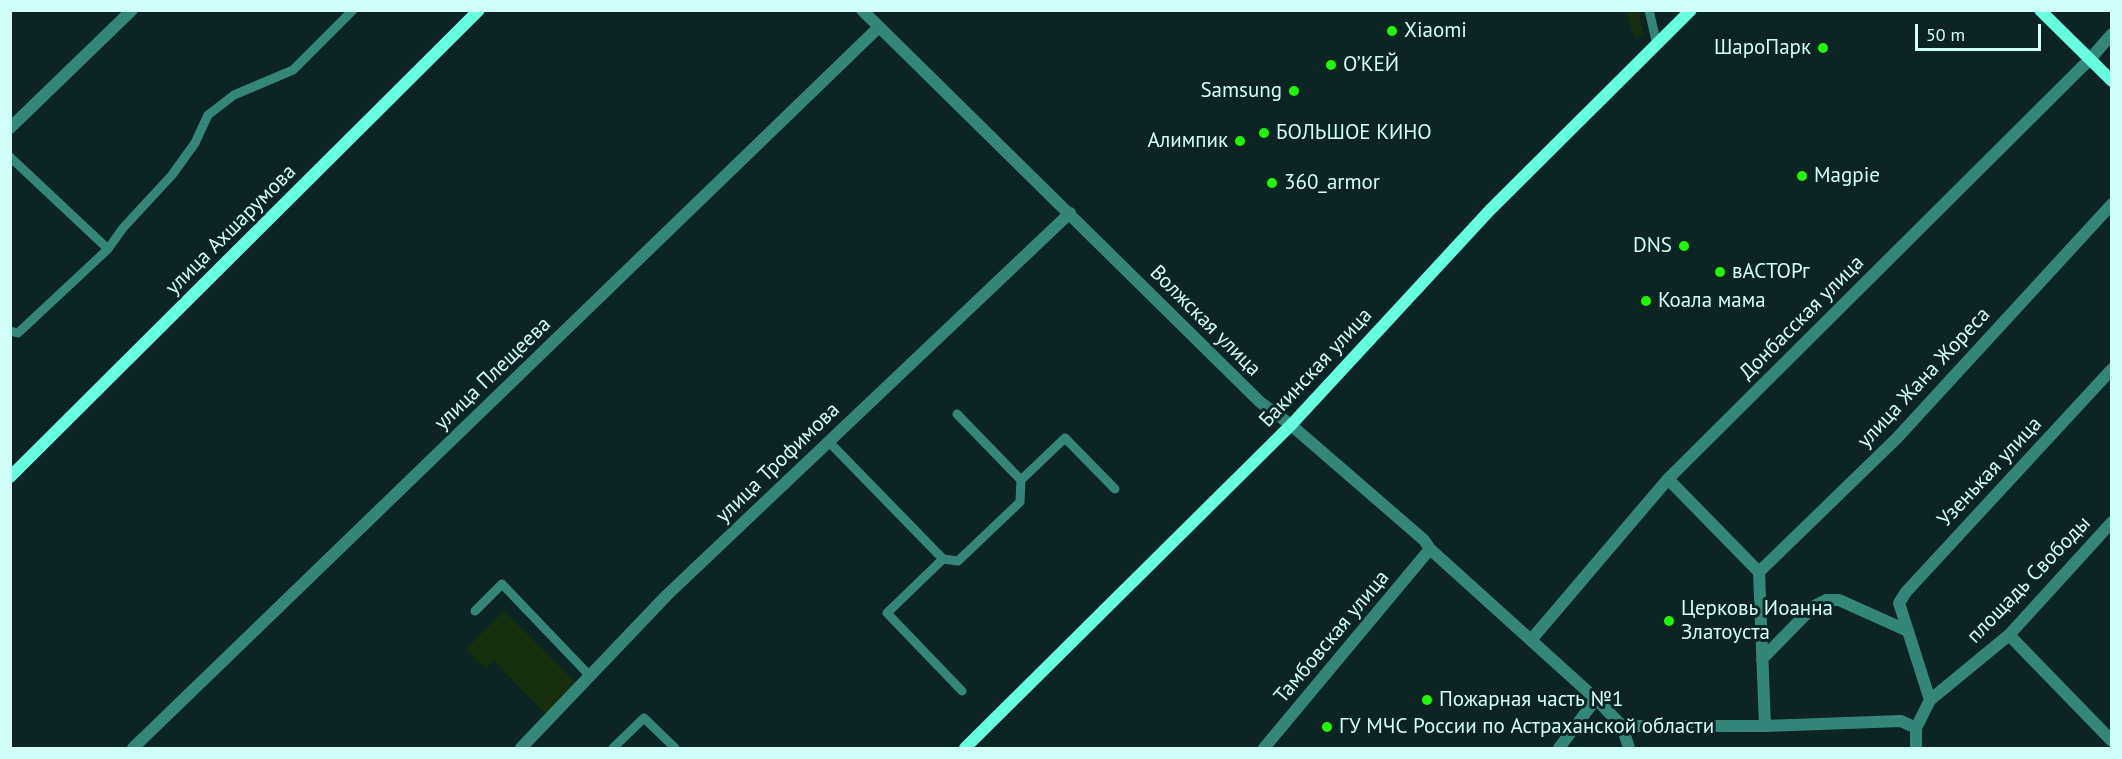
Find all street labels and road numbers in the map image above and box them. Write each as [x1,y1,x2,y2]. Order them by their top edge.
street label: улица Ахшарумова [161,160,301,300]
street label: Донбасская улица [1734,250,1870,386]
street label: Волжская улица [1144,260,1266,382]
street label: Бакинская улица [1254,303,1378,433]
street label: улица Жана Жореса [1852,303,1996,453]
street label: улица Плещеева [430,312,556,436]
street label: улица Трофимова [711,398,845,528]
street label: Узенькая улица [1933,412,2047,532]
street label: площадь Свободы [1962,511,2096,649]
street label: Тамбовская улица [1269,566,1395,708]

